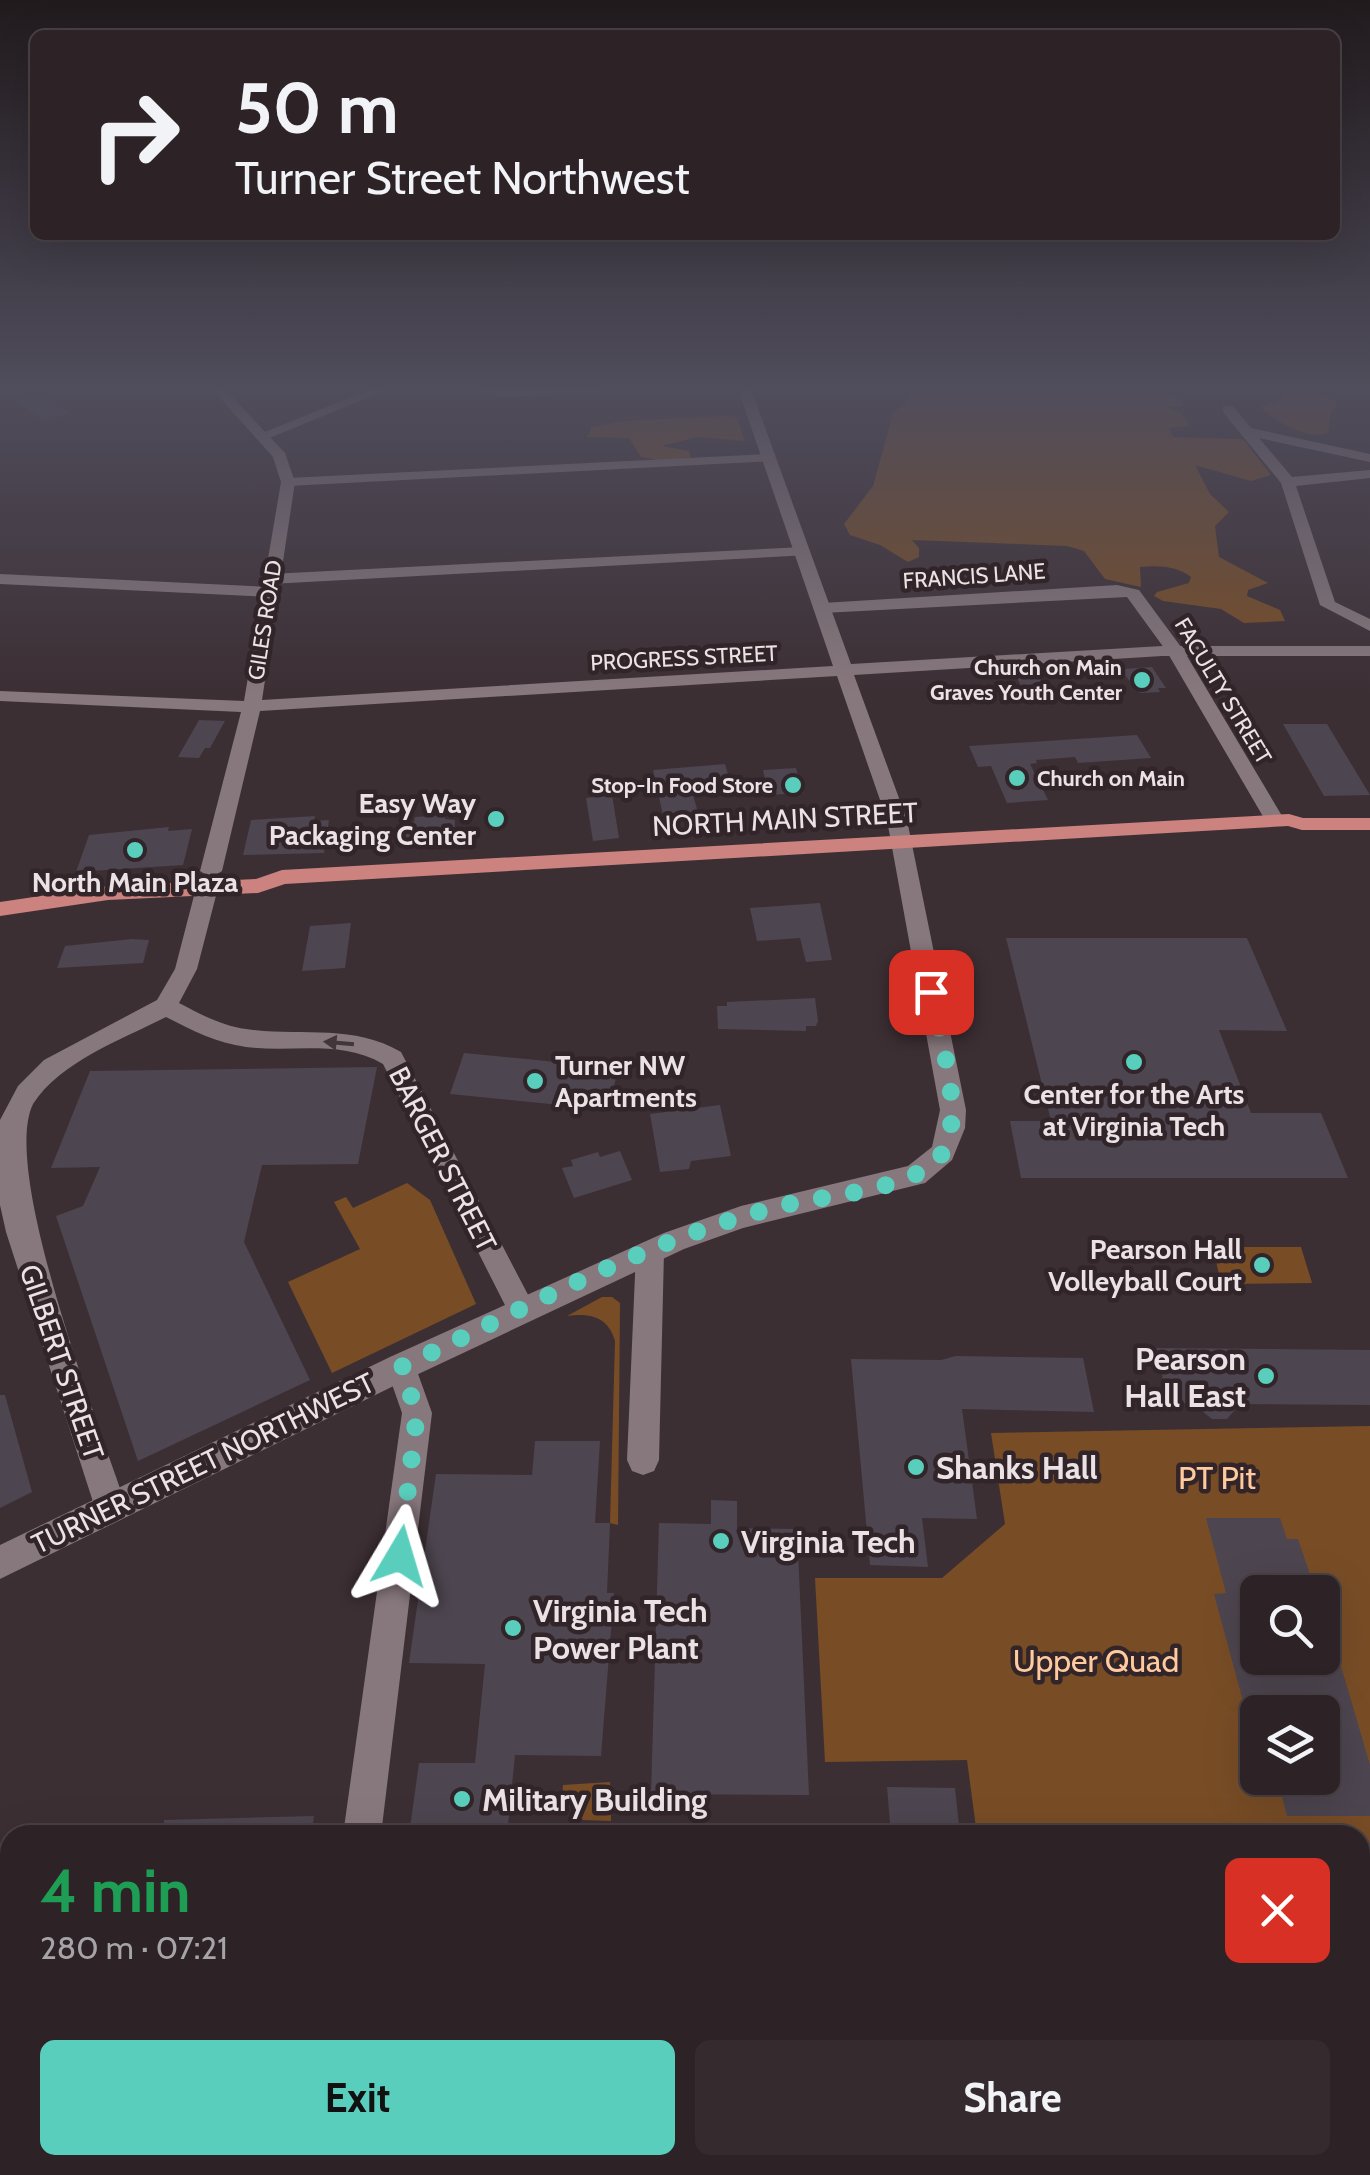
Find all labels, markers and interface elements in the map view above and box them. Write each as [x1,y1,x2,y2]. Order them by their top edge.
text: 50 m [235,65,399,151]
icon: right [70,70,200,200]
text: Turner Street Northwest [235,151,690,205]
street label: GILES ROAD [242,558,288,682]
street label: FRANCIS LANE [902,558,1046,594]
street label: FACULTY STREET [1169,613,1277,769]
street label: PROGRESS STREET [590,640,779,676]
place label: Church on Main Graves Youth Center [930,654,1123,706]
marker: Church on Main Graves Youth Center [1131,669,1153,691]
place label: Church on Main [1037,765,1185,792]
marker: Church on Main [1006,767,1028,789]
place label: Stop-In Food Store [591,772,773,799]
marker: Stop-In Food Store [782,774,804,796]
place label: Easy Way Packaging Center [269,786,477,852]
street label: NORTH MAIN STREET [651,795,919,843]
marker: Easy Way Packaging Center [485,808,507,830]
marker: North Main Plaza [124,839,146,861]
place label: North Main Plaza [32,865,238,899]
pin [889,950,974,1035]
icon: arrive [904,965,959,1020]
one-way arrow [323,1034,355,1050]
place label: Turner NW Apartments [555,1048,697,1114]
marker: Center for the Arts at Virginia Tech [1123,1051,1145,1073]
street label: BARGER STREET [382,1061,504,1257]
marker: Turner NW Apartments [524,1070,546,1092]
place label: Center for the Arts at Virginia Tech [1024,1077,1245,1143]
place label: Pearson Hall Volleyball Court [1048,1232,1242,1298]
marker: Pearson Hall Volleyball Court [1251,1254,1273,1276]
street label: GILBERT STREET [13,1260,111,1464]
place label: Pearson Hall East [1124,1339,1246,1415]
street label: TURNER STREET NORTHWEST [26,1365,380,1561]
marker: Pearson Hall East [1255,1365,1277,1387]
place label: Shanks Hall [936,1448,1098,1487]
marker: Shanks Hall [905,1456,927,1478]
park label: PT Pit [1178,1458,1256,1497]
position arrow [348,1504,452,1608]
place label: Virginia Tech [741,1522,916,1561]
marker: Virginia Tech [710,1530,732,1552]
map controls [1240,1575,1340,1795]
button: search [1240,1575,1340,1675]
place label: Virginia Tech Power Plant [533,1591,708,1667]
marker: Virginia Tech Power Plant [502,1617,524,1639]
park label: Upper Quad [1013,1641,1179,1680]
button: layers [1240,1695,1340,1795]
place label: Military Building [482,1780,707,1819]
marker: Military Building [451,1788,473,1810]
text: 4 min [40,1854,190,1927]
button: close [1225,1858,1330,1963]
text: 280 m · 07:21 [40,1928,228,1967]
button: Exit [40,2040,675,2155]
button: Share [695,2040,1330,2155]

